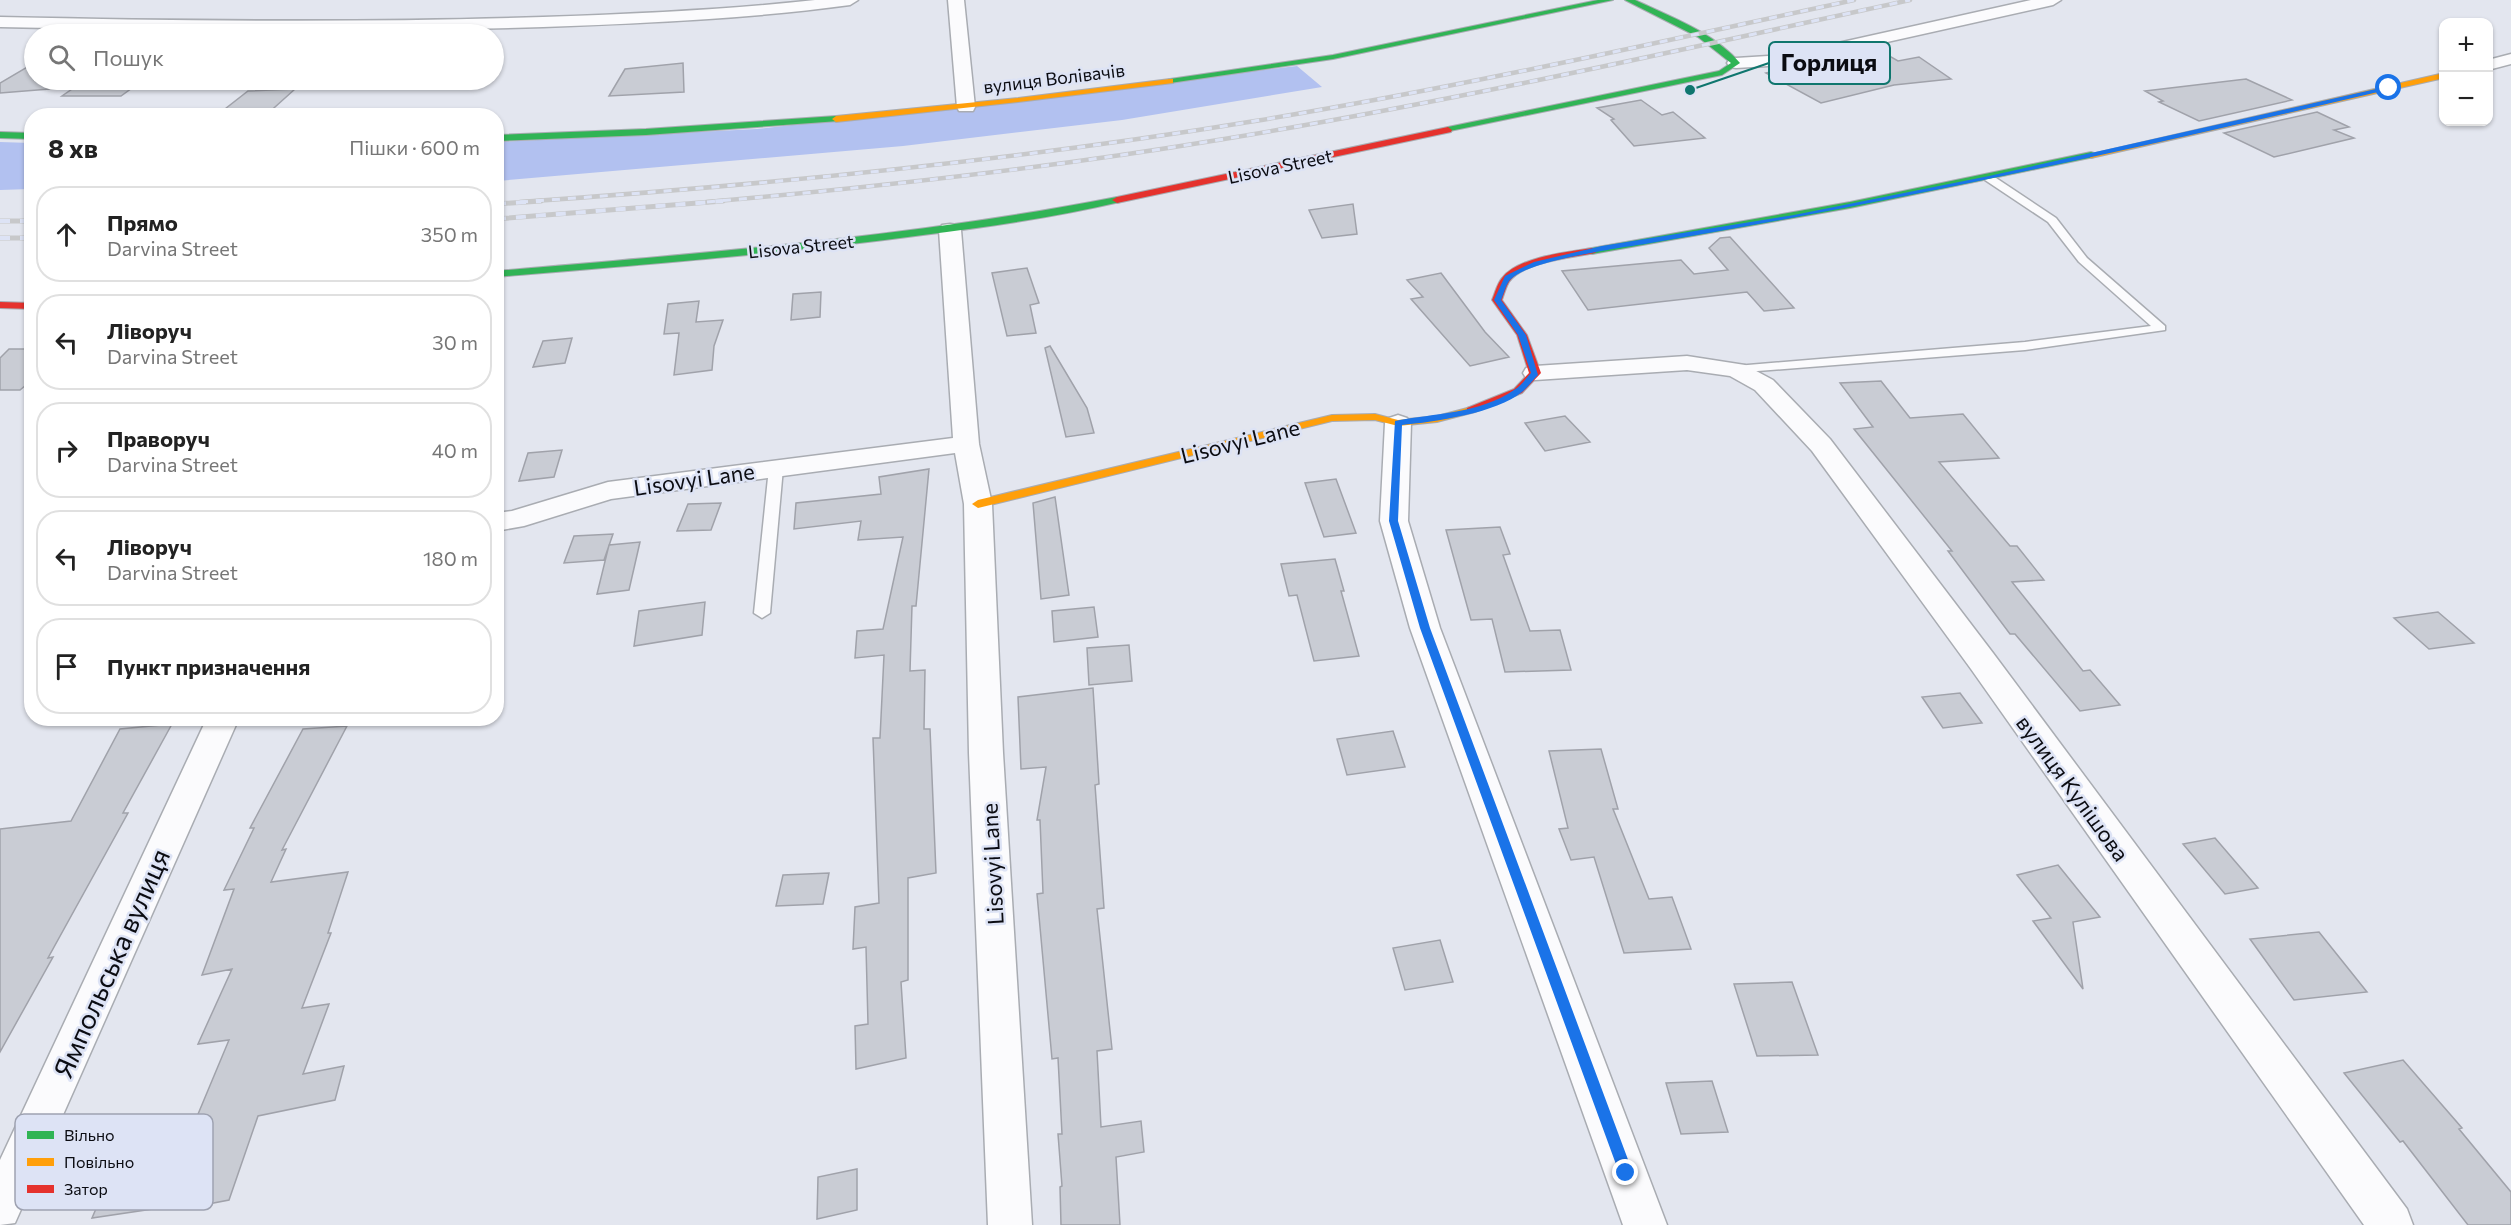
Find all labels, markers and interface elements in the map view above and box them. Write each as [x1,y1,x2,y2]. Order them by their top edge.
map controls [2439,18,2493,126]
button: + [2439,18,2493,72]
search box [24,24,504,90]
icon: search [45,41,78,74]
callout: Горлиця [1769,42,1890,84]
text: Пошук [93,44,164,71]
text: Горлиця [1781,47,1877,76]
street label: вулиця Волівачів [982,58,1126,98]
button: − [2439,72,2493,126]
route start [2375,74,2401,100]
text: 8 хв [48,132,98,163]
text: Пішки · 600 m [349,135,480,159]
street label: Lisova Street [1226,144,1334,188]
text: Прямо [107,209,178,236]
icon: ahead [50,218,83,251]
text: 350 m [421,222,478,246]
street label: Lisova Street [747,230,855,262]
text: Darvina Street [107,236,238,260]
text: Ліворуч [107,317,192,344]
icon: left [50,326,83,359]
text: 30 m [432,330,478,354]
text: Darvina Street [107,344,238,368]
street label: Lisovyi Lane [1178,413,1302,469]
text: Праворуч [107,425,210,452]
icon: right [50,434,83,467]
text: 40 m [432,438,478,462]
text: Darvina Street [107,452,238,476]
street label: Lisovyi Lane [632,457,756,501]
text: Ліворуч [107,533,192,560]
icon: left [50,542,83,575]
text: 180 m [423,546,478,570]
text: Darvina Street [107,560,238,584]
icon: arrive [50,650,83,683]
text: Пункт призначення [107,653,310,680]
street label: вулиця Кулішова [2011,710,2135,866]
street label: Lisovyi Lane [975,802,1009,926]
street label: Ямпольська вулиця [46,843,176,1083]
legend [15,1114,213,1210]
text: Вільно [64,1125,115,1144]
text: Повільно [64,1152,134,1171]
route end [1612,1159,1638,1185]
text: Затор [64,1179,108,1198]

